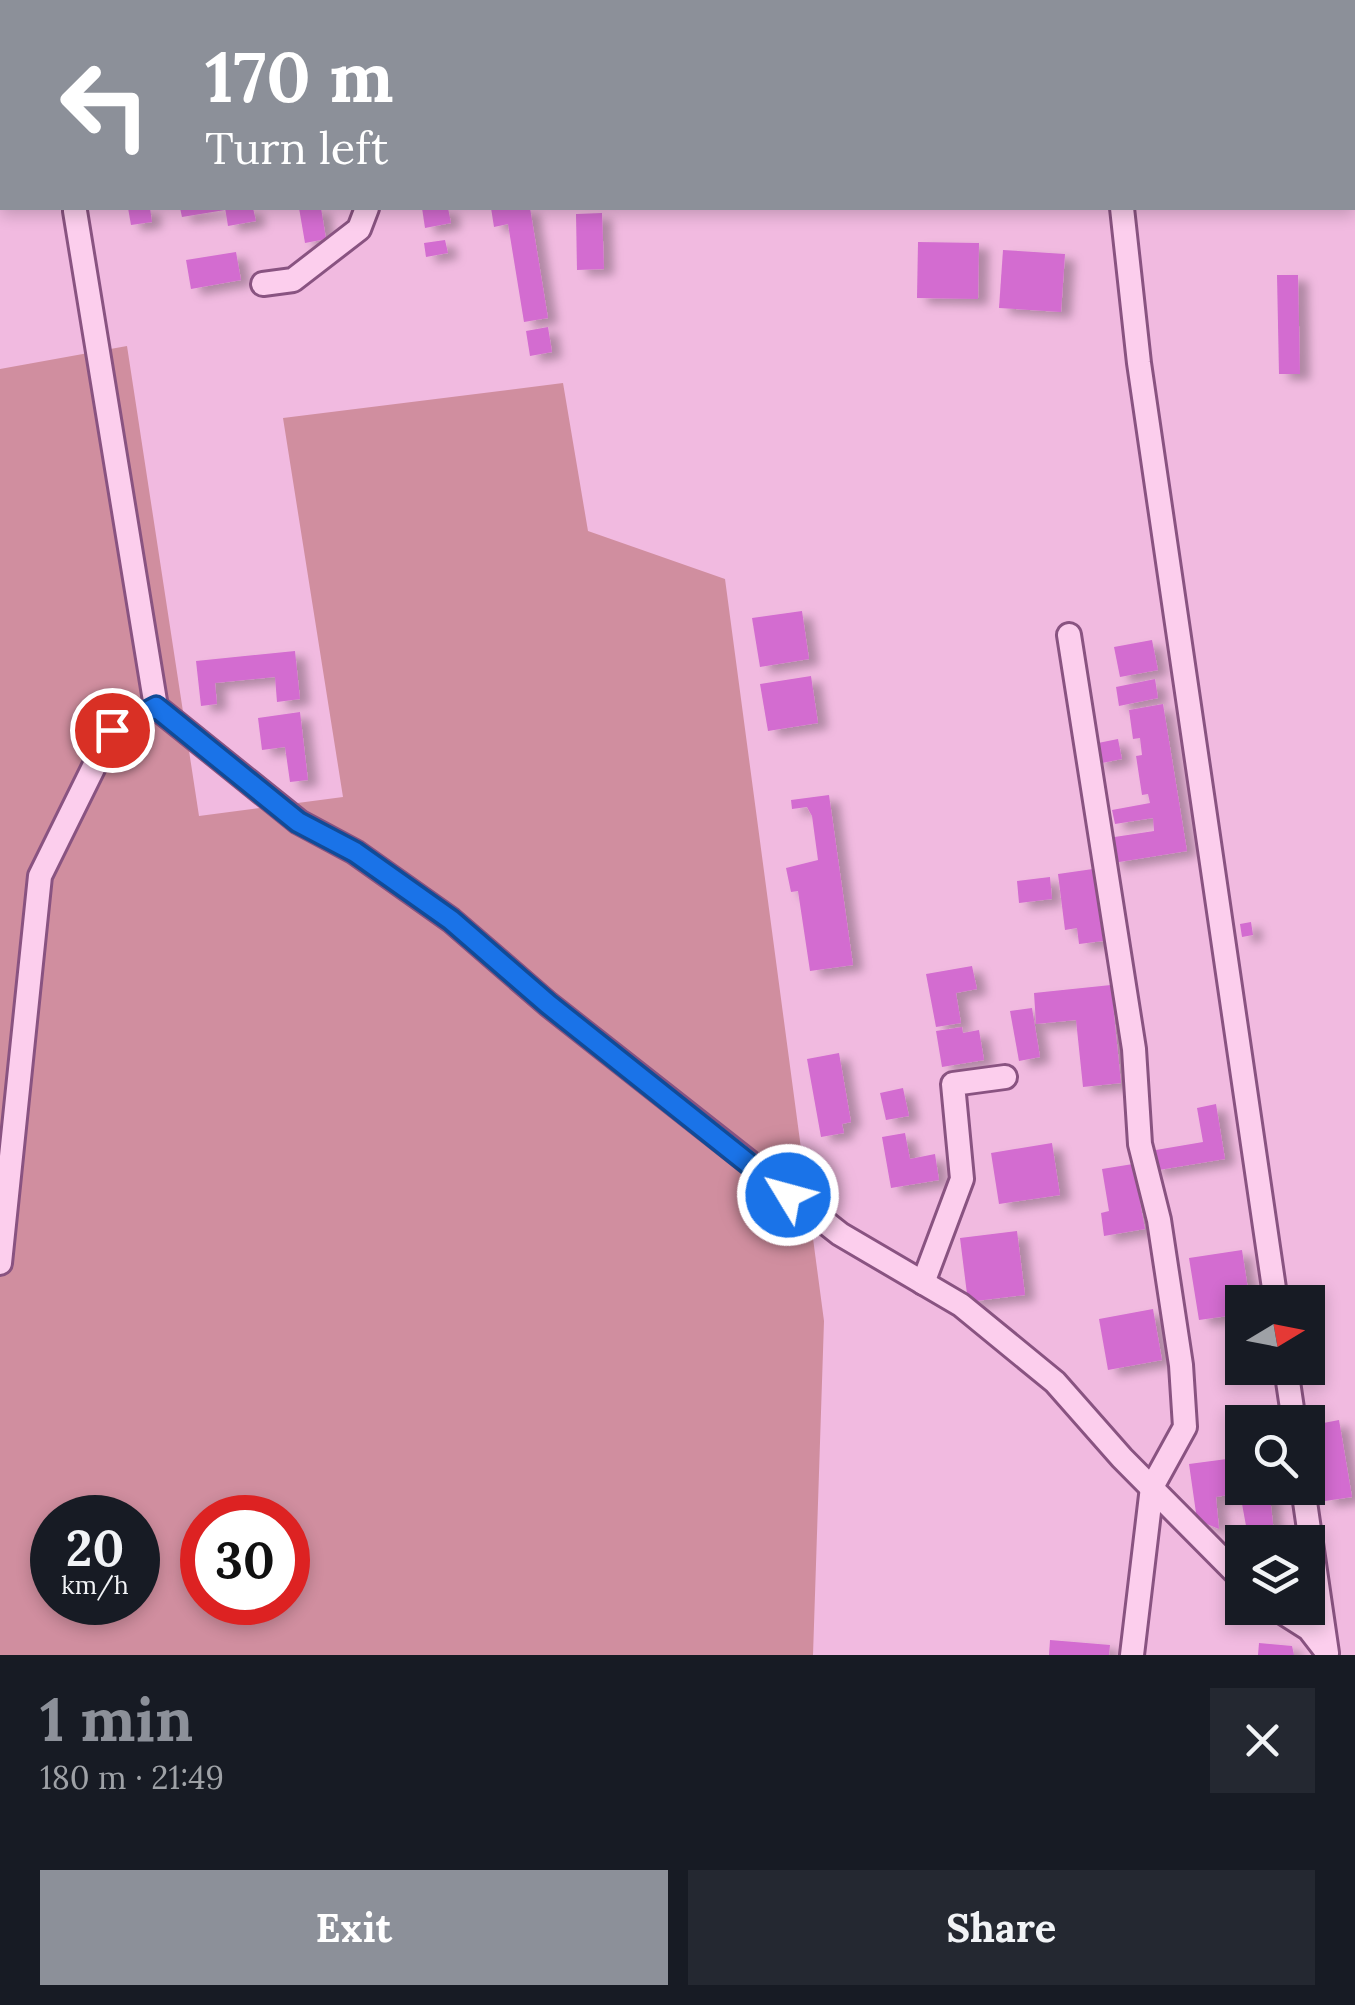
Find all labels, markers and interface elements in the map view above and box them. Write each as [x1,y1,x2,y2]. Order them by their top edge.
text: 170 m [205,32,394,121]
icon: left [40,40,170,170]
text: Turn left [205,119,388,176]
pin [70,688,155,773]
icon: arrive [85,703,140,758]
position arrow [736,1143,840,1247]
north arrow [1225,1285,1325,1385]
map controls [1225,1285,1325,1625]
button: search [1225,1405,1325,1505]
speed limit sign: 30 [180,1495,310,1625]
text: 20 [66,1516,124,1580]
button: layers [1225,1525,1325,1625]
text: km/h [61,1569,129,1601]
text: 1 min [40,1681,193,1757]
button: close [1210,1688,1315,1793]
text: 180 m · 21:49 [40,1757,224,1798]
button: Exit [40,1870,668,1985]
button: Share [688,1870,1315,1985]

